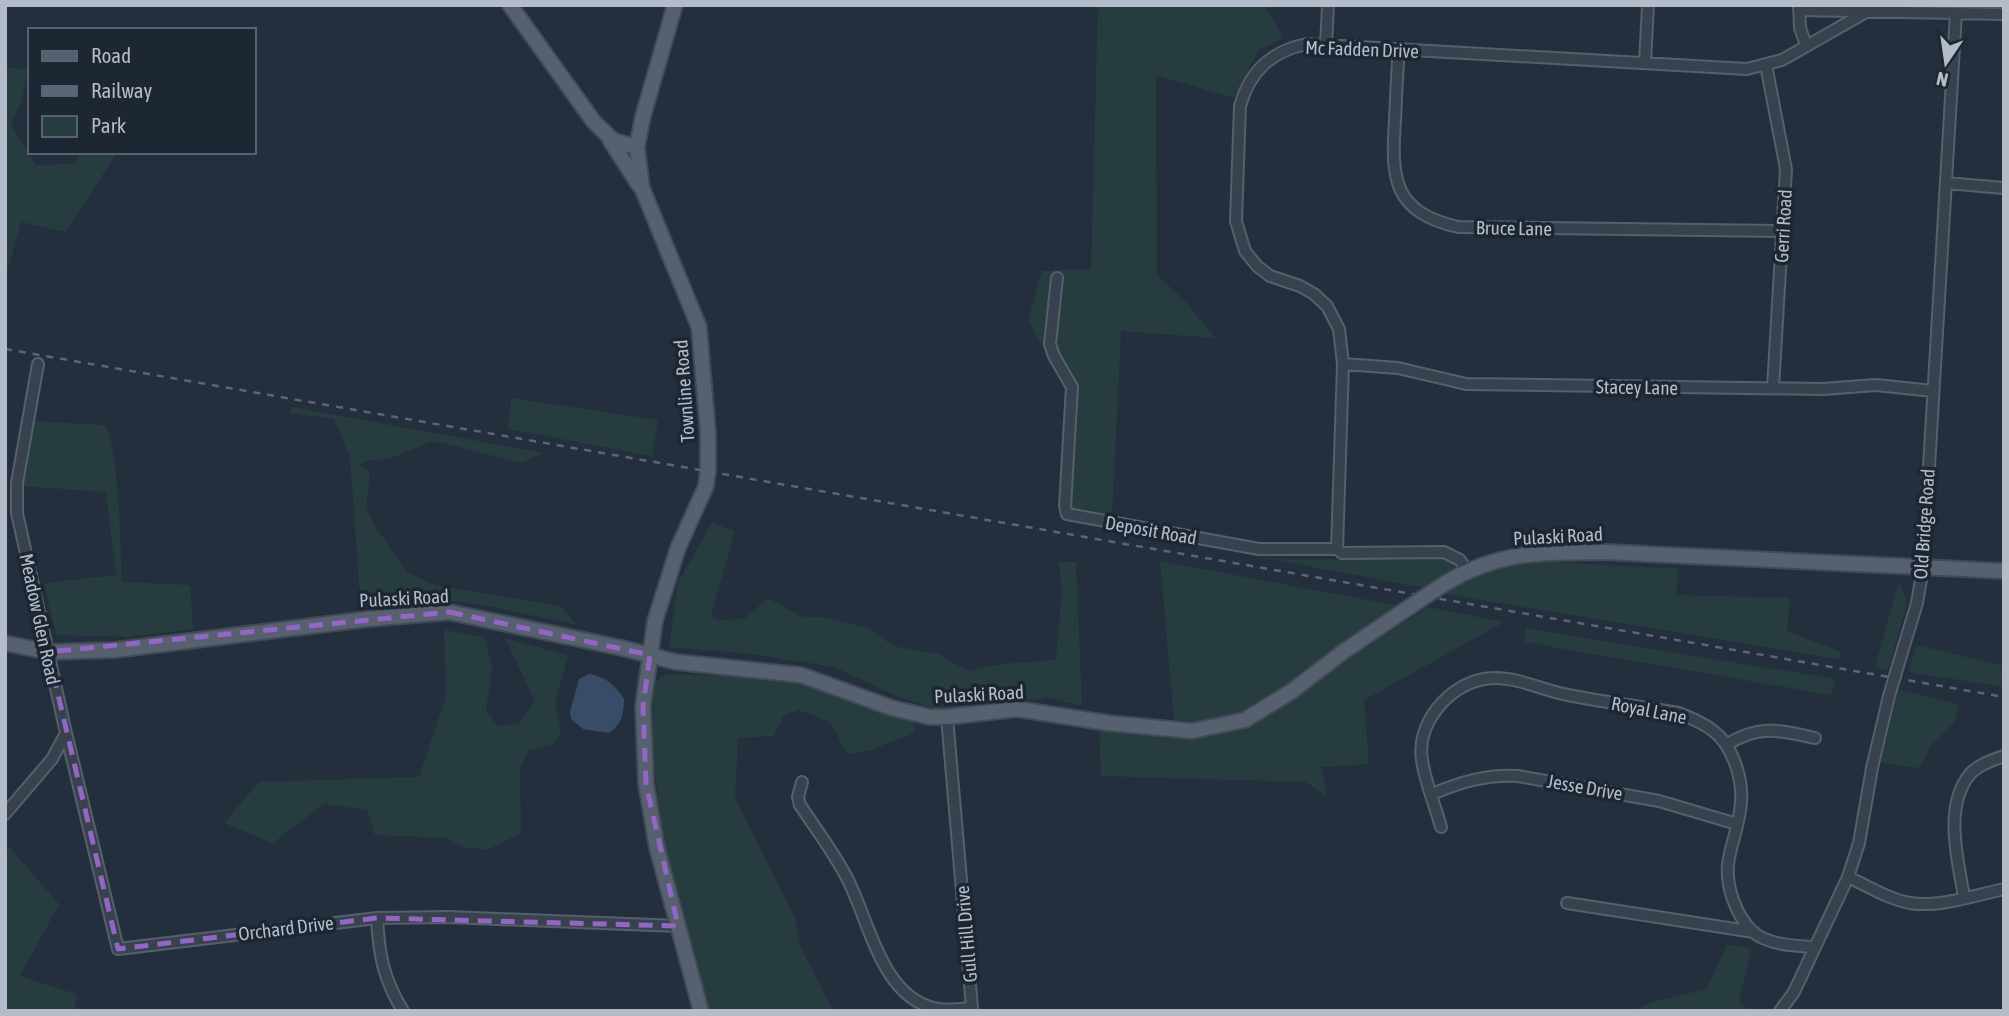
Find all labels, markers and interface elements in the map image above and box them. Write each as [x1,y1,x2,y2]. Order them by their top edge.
legend [28,28,256,154]
north arrow [1911,28,1981,98]
street label: Mc Fadden Drive [1305,36,1419,62]
text: Road [91,43,131,67]
text: N [1934,68,1950,92]
text: Railway [91,78,153,102]
text: Park [91,113,126,137]
street label: Gerri Road [1770,189,1796,263]
street label: Bruce Lane [1476,216,1552,240]
street label: Townline Road [669,339,699,443]
street label: Stacey Lane [1596,375,1678,399]
street label: Old Bridge Road [1909,468,1939,580]
street label: Deposit Road [1103,511,1199,549]
street label: Pulaski Road [1512,523,1604,549]
street label: Meadow Glen Road [15,551,65,687]
street label: Pulaski Road [358,585,450,611]
street label: Pulaski Road [933,681,1025,707]
street label: Royal Lane [1609,692,1689,728]
street label: Jesse Drive [1546,770,1624,804]
street label: Gull Hill Drive [951,885,981,983]
street label: Orchard Drive [237,911,335,945]

